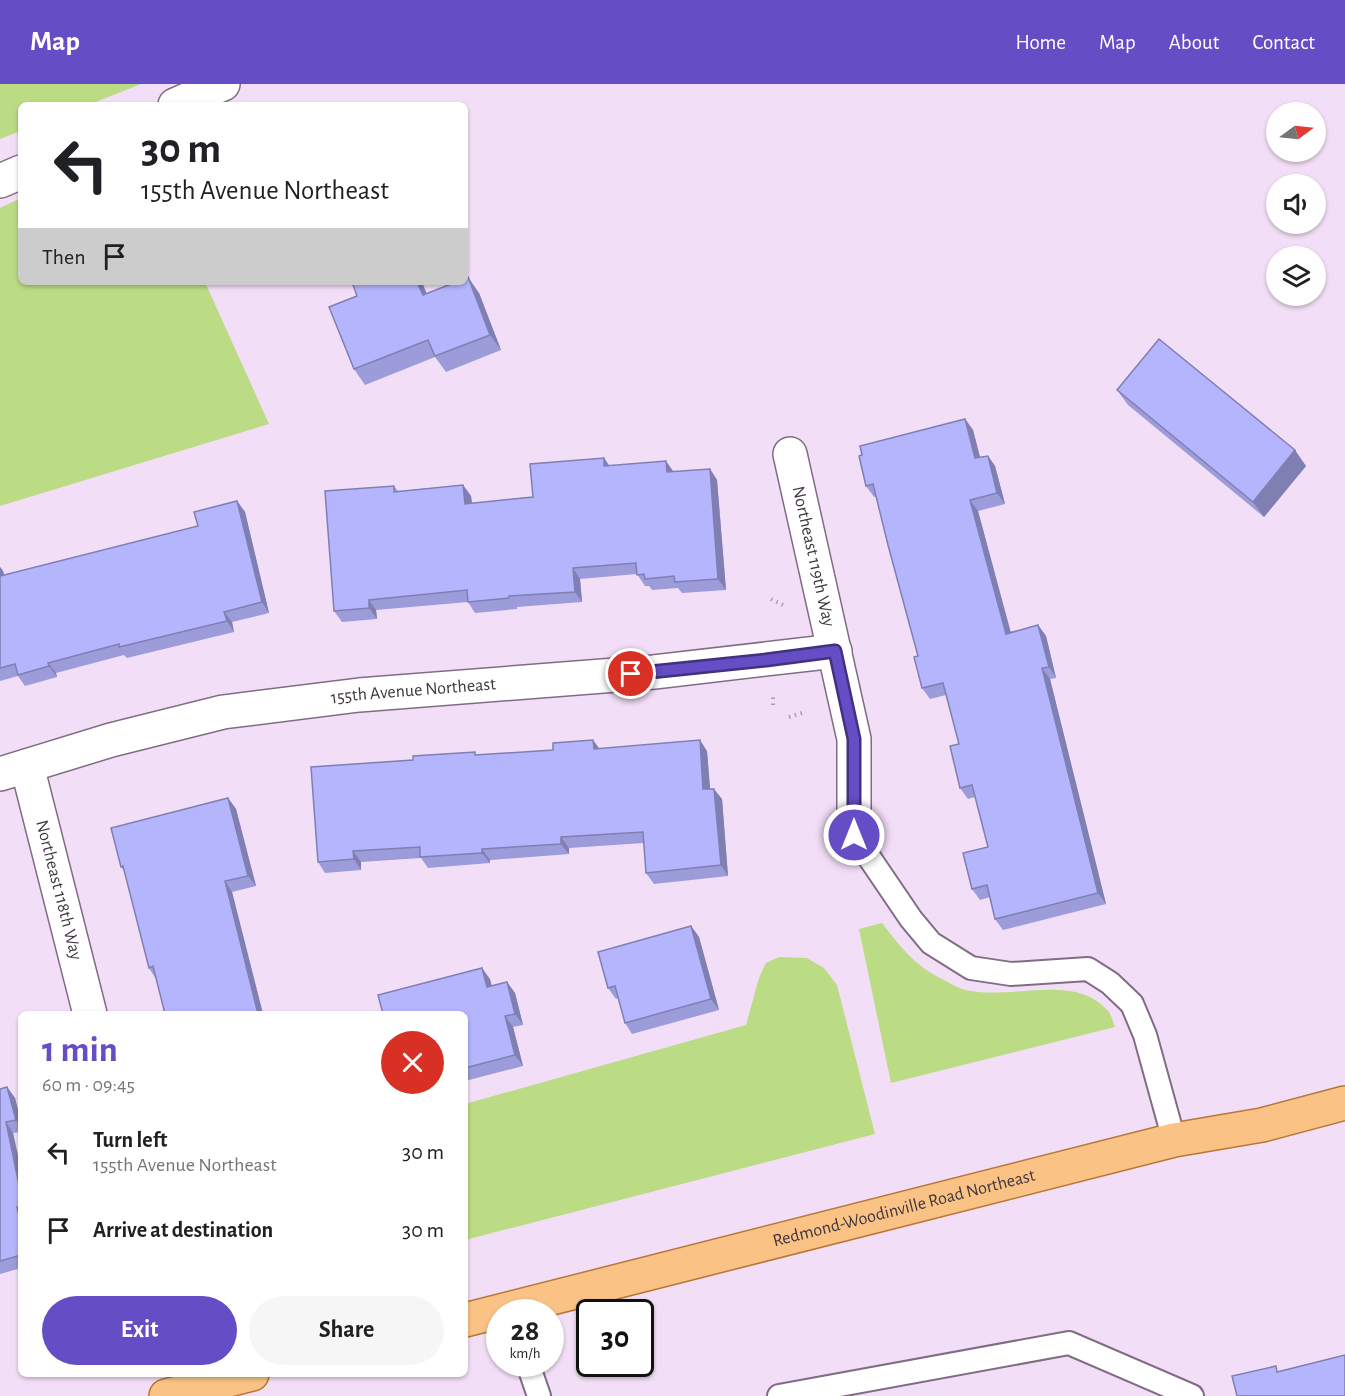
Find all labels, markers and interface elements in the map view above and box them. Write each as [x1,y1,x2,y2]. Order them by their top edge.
text: Map [30,28,80,56]
text: Home [1015,32,1066,53]
text: Map [1099,32,1136,53]
text: About [1169,32,1219,53]
text: Contact [1252,32,1315,53]
north arrow [1266,102,1326,162]
map controls [1266,102,1326,306]
icon: left [42,126,120,204]
text: 30 m [141,128,221,170]
button: sound [1266,174,1326,234]
text: 155th Avenue Northeast [141,177,389,204]
icon: arrive [98,240,131,273]
text: Then [42,246,86,268]
button: layers [1266,246,1326,306]
street label: Northeast 119th Way [789,484,838,629]
pin [605,648,656,699]
icon: arrive [614,657,647,690]
street label: 155th Avenue Northeast [330,675,497,707]
position arrow [822,803,886,867]
street label: Northeast 118th Way [32,818,85,962]
button: close [381,1031,444,1094]
text: 1 min [42,1032,118,1068]
text: 60 m · 09:45 [42,1075,135,1095]
text: Turn left [93,1129,167,1151]
icon: left [42,1136,75,1169]
text: 30 m [402,1141,444,1163]
text: 155th Avenue Northeast [93,1155,277,1175]
street label: Redmond-Woodinville Road Northeast [771,1167,1037,1250]
icon: arrive [42,1214,75,1247]
text: Arrive at destination [93,1219,273,1241]
text: 30 m [402,1219,444,1241]
button: Exit [42,1296,237,1365]
button: Share [249,1296,444,1365]
speed limit sign: 30 [576,1299,654,1377]
text: 28 [511,1316,539,1346]
text: km/h [510,1346,540,1361]

